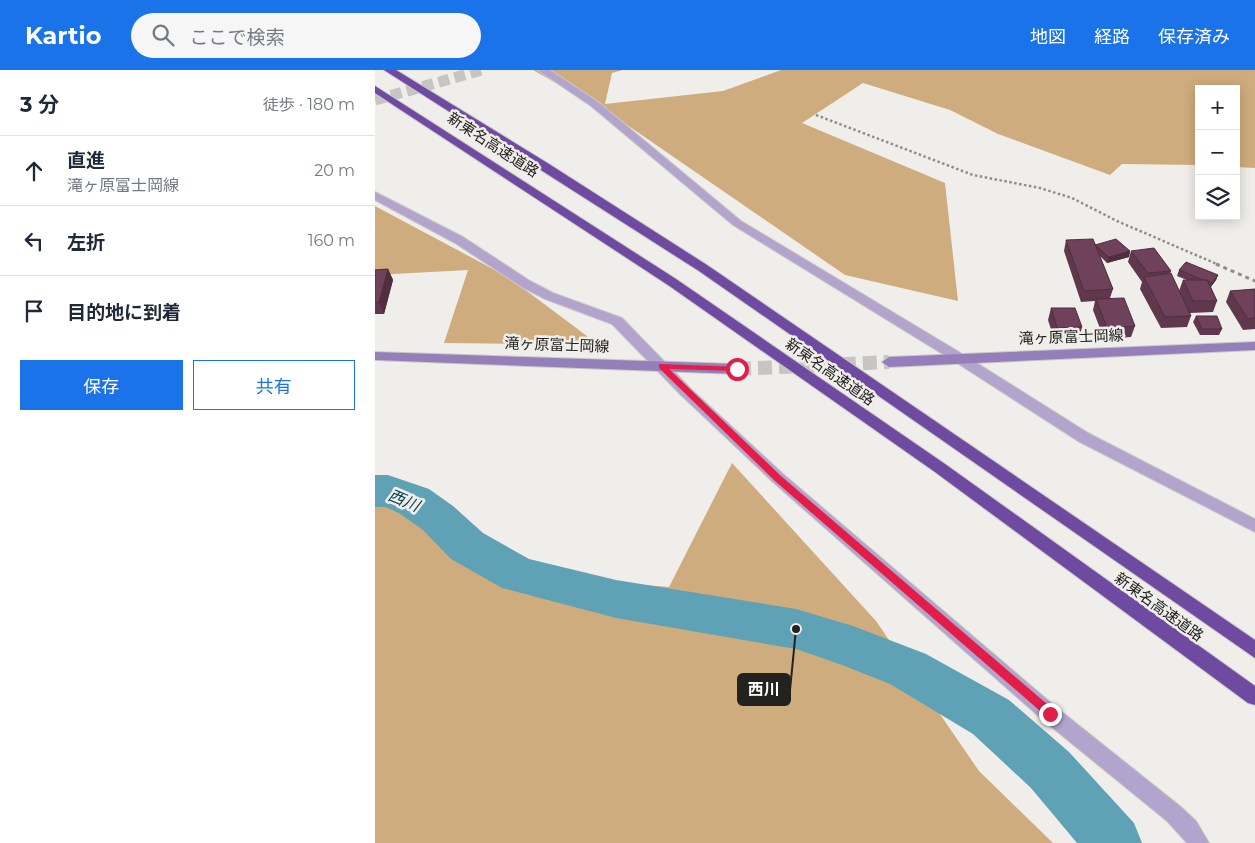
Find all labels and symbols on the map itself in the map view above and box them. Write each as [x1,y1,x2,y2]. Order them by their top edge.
street label: 新東名高速道路 [444,108,542,181]
street label: 滝ヶ原富士岡線 [1018,325,1124,348]
street label: 滝ヶ原富士岡線 [504,333,610,356]
street label: 新東名高速道路 [782,334,879,409]
route start [726,358,749,381]
water label: 西川 [385,485,424,516]
street label: 新東名高速道路 [1111,568,1207,645]
callout: 西川 [738,674,790,705]
text: 西川 [748,680,780,699]
route end [1039,703,1062,726]

